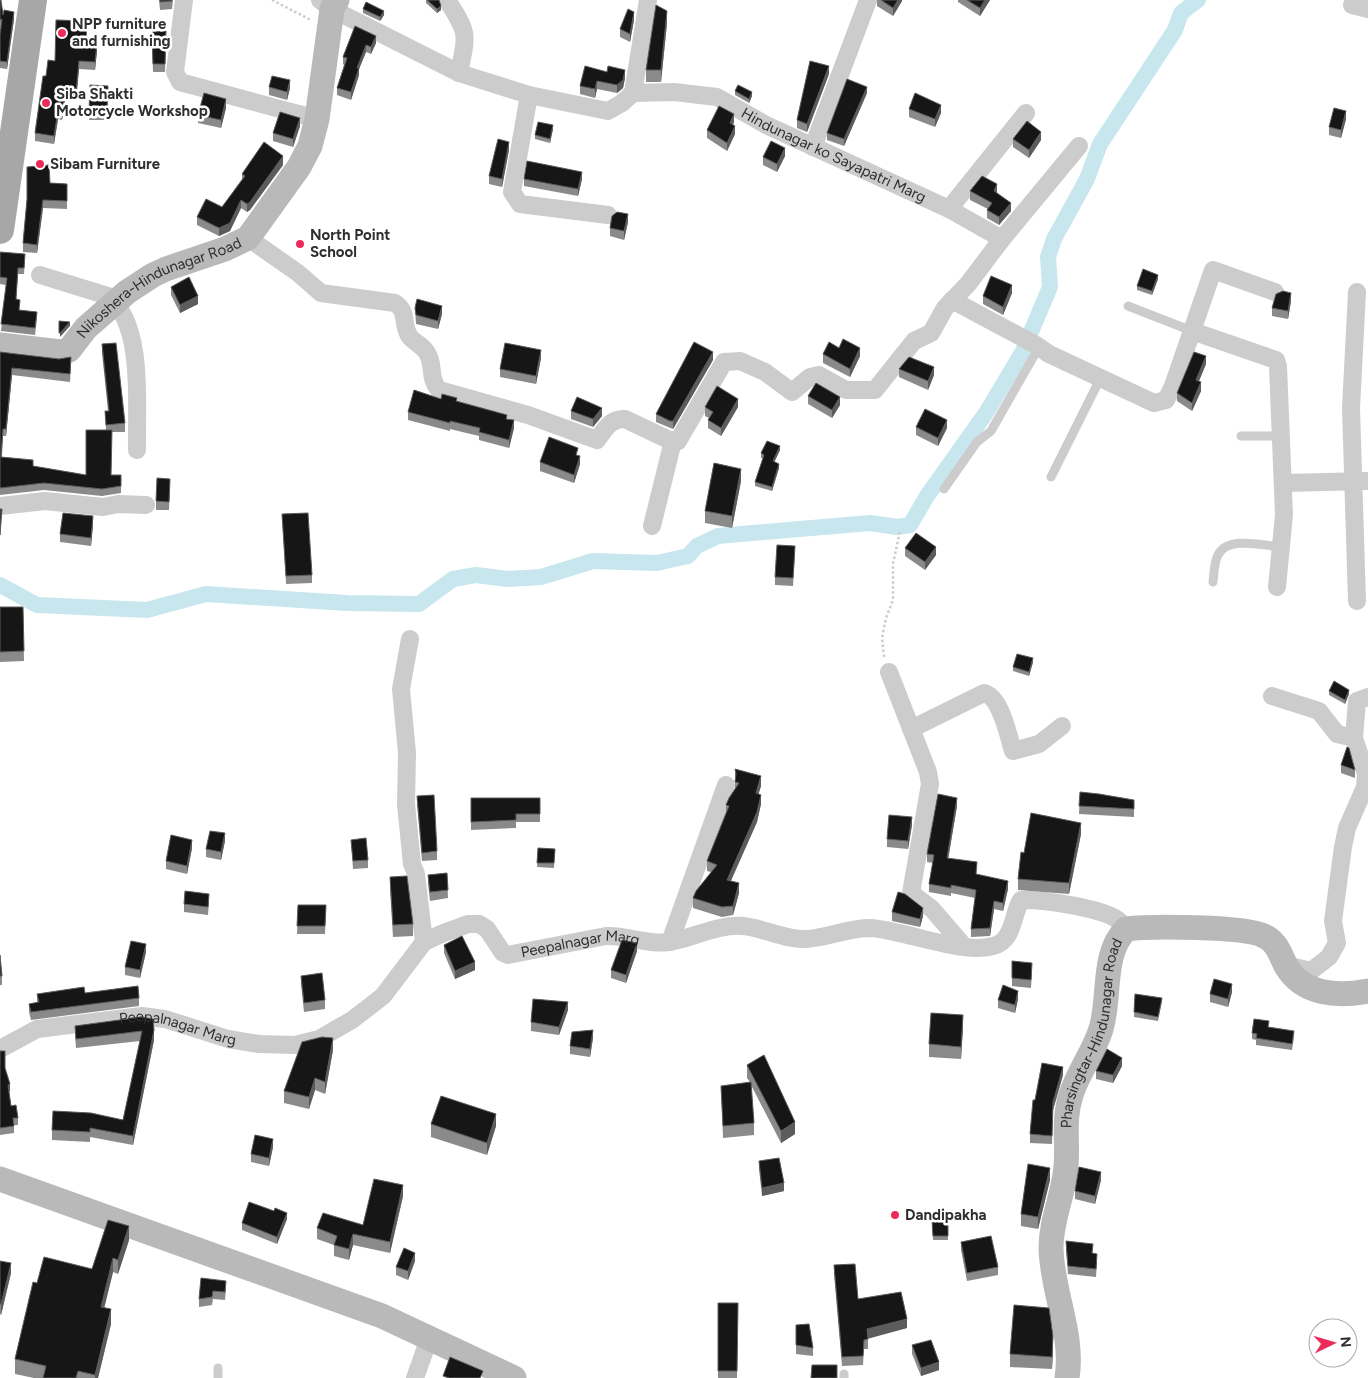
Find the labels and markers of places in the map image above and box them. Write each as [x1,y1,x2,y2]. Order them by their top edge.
place label: NPP furniture and furnishing [72,15,171,50]
marker: NPP furniture and furnishing [56,27,68,39]
place label: Siba Shakti Motorcycle Workshop [56,85,208,120]
marker: Siba Shakti Motorcycle Workshop [40,97,52,109]
place label: Sibam Furniture [50,155,161,173]
marker: Sibam Furniture [34,158,46,170]
place label: North Point School [310,226,390,261]
marker: North Point School [294,238,306,250]
place label: Dandipakha [905,1206,987,1224]
marker: Dandipakha [889,1209,901,1221]

